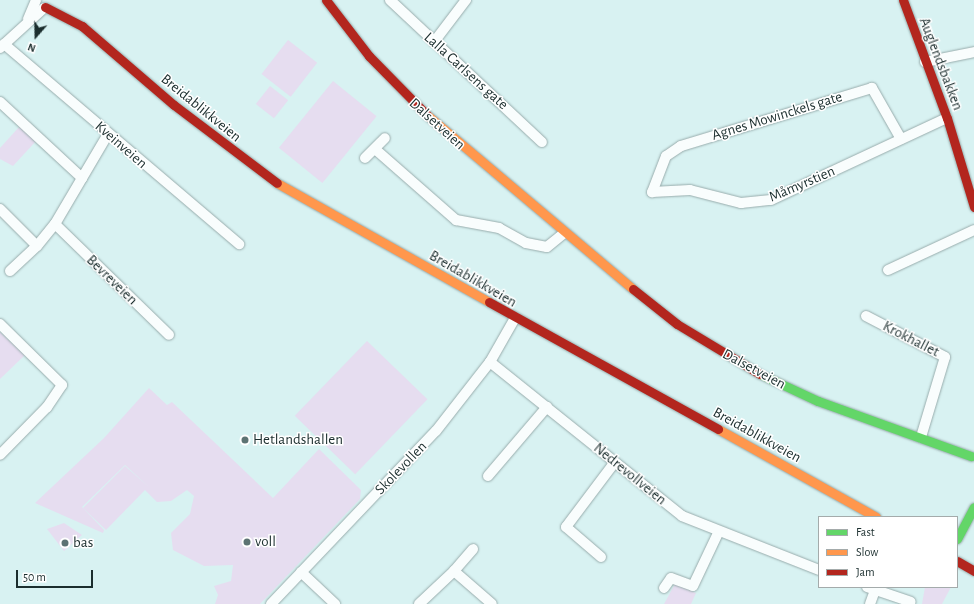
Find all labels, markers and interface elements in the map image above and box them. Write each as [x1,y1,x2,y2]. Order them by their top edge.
street label: Auglendsbakken [915,15,967,113]
north arrow [16,16,56,56]
street label: Lalla Carlsens gate [420,29,512,113]
text: N [26,41,37,54]
street label: Breidablikkveien [157,70,245,146]
street label: Agnes Mowinckels gate [710,88,844,144]
street label: Dalsetveien [405,94,469,154]
street label: Kveinveien [91,117,151,173]
street label: Måmyrstien [766,162,838,206]
street label: Breidablikkveien [426,247,520,311]
street label: Bevreveien [83,251,141,309]
street label: Krokhallet [880,317,942,361]
street label: Dalsetveien [719,345,789,393]
street label: Breidablikkveien [710,403,804,467]
place label: Hetlandshallen [253,431,343,449]
marker: Hetlandshallen [240,435,250,445]
street label: Skolevollen [371,438,431,498]
street label: Nedrevollveien [590,439,670,509]
legend [818,516,958,588]
text: Fast [856,526,875,538]
place label: voll [255,533,276,551]
place label: bas [73,534,93,552]
marker: voll [242,537,252,547]
marker: bas [60,538,70,548]
text: Slow [856,546,878,558]
scale bar [18,562,95,588]
text: Jam [856,566,875,578]
text: 50 m [23,571,46,583]

